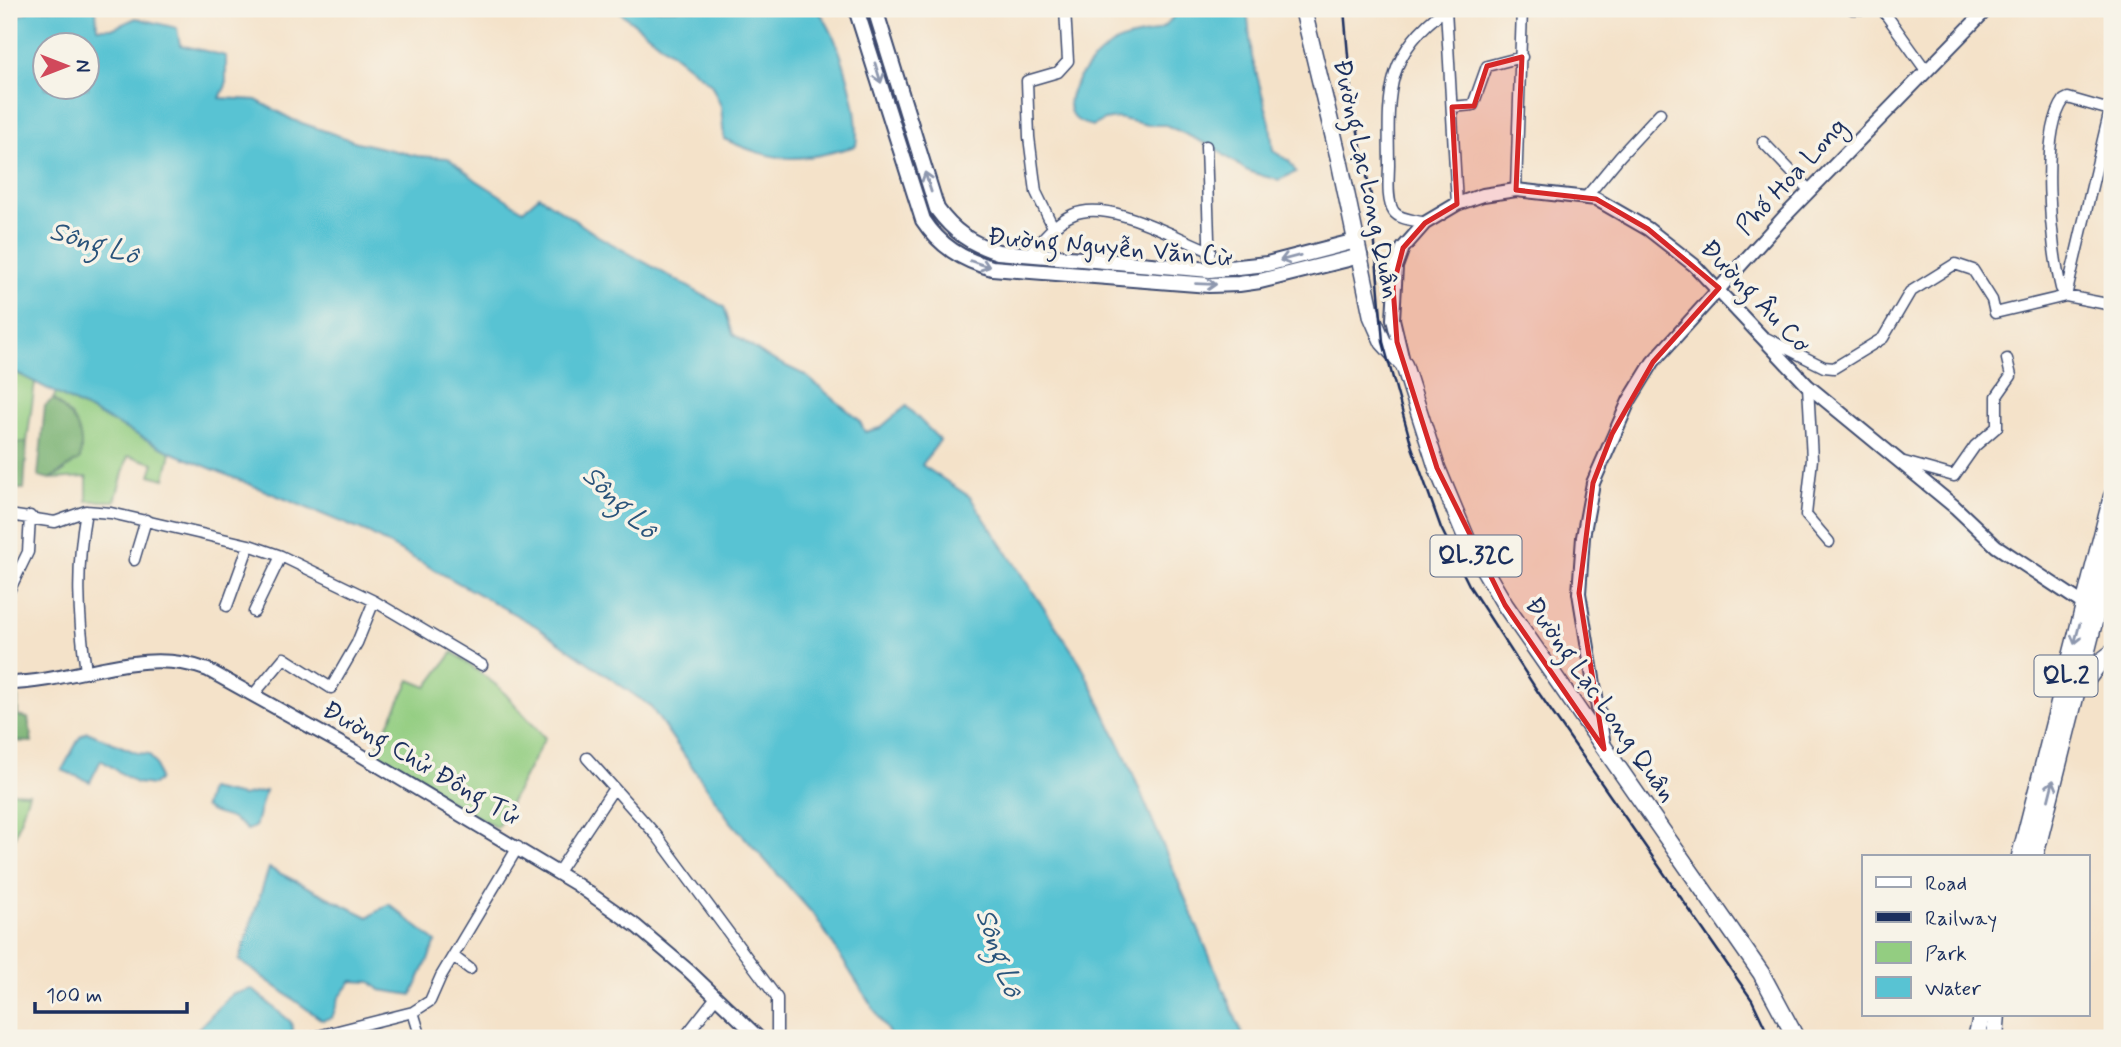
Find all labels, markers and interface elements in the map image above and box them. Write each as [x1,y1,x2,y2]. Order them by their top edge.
north arrow [32,32,102,102]
street label: Đường Lạc Long Quân [1321,56,1408,302]
text: N [69,60,94,72]
one-way arrow [872,62,885,84]
street label: Phố Hoa Long [1729,111,1857,244]
one-way arrow [921,172,934,194]
water label: Sông Lô [44,213,145,278]
street label: Đường Nguyễn Văn Cừ [986,220,1234,279]
street label: Đường Âu Cơ [1690,233,1818,363]
one-way arrow [1279,252,1302,265]
one-way arrow [968,259,990,271]
one-way arrow [1194,277,1217,291]
water label: Sông Lô [571,458,666,551]
road number: QL.32C [1430,536,1522,576]
street label: Đường Lạc Long Quân [1514,590,1684,811]
one-way arrow [2070,623,2083,645]
road number: QL.2 [2035,656,2098,696]
street label: Đường Chử Đồng Tử [314,693,526,837]
one-way arrow [2045,779,2059,802]
legend [1862,855,2090,1016]
text: Road [1925,870,1967,898]
water label: Sông Lô [963,904,1031,1005]
text: Railway [1925,905,1997,933]
text: Park [1925,940,1967,968]
scale bar [35,970,187,1014]
text: Water [1925,975,1981,1003]
text: 100 m [46,982,102,1010]

